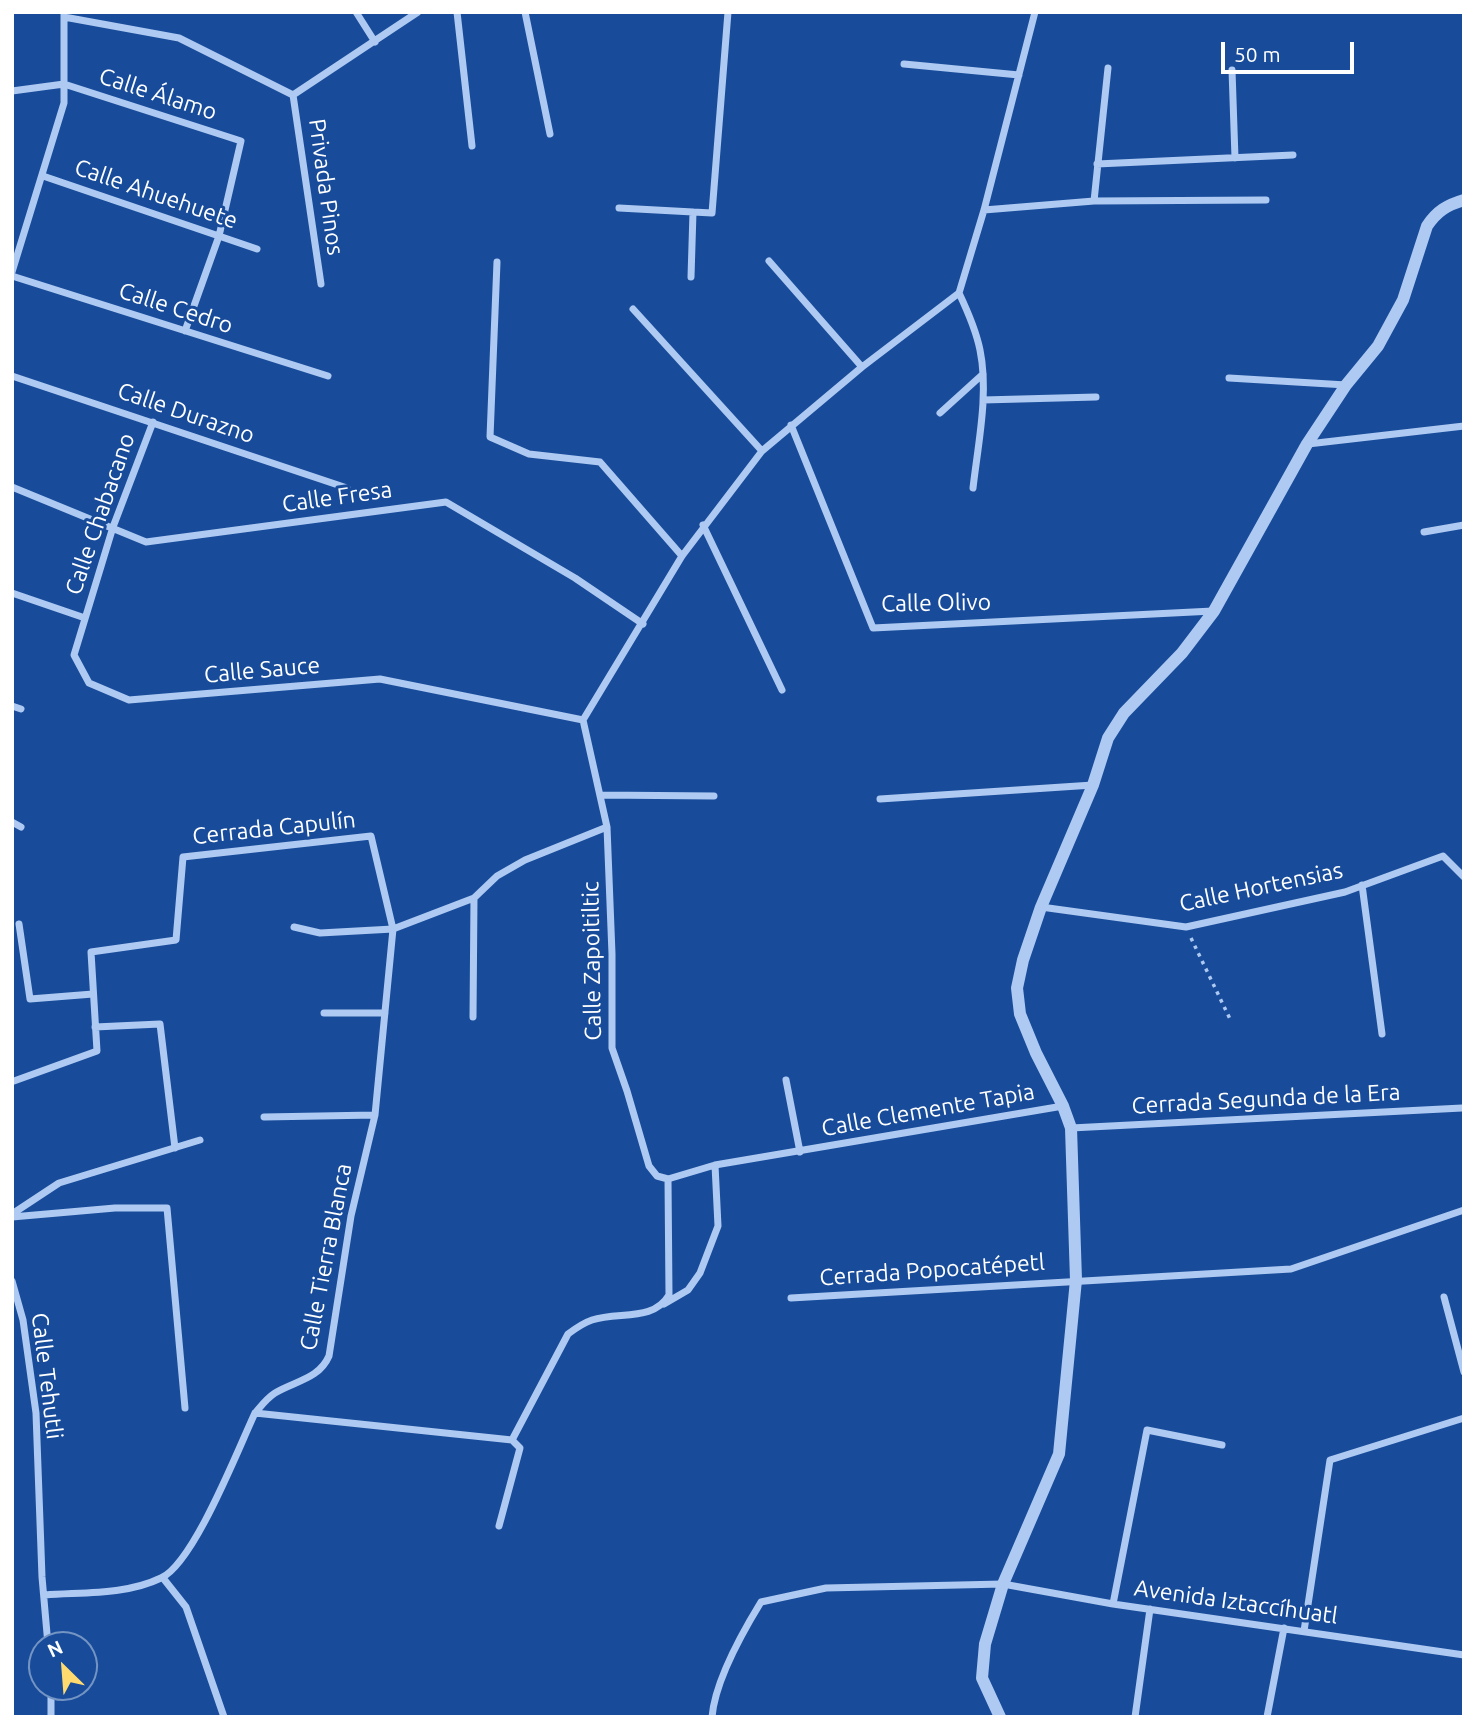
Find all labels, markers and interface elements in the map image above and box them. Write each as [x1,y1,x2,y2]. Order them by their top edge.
scale bar [1224,28,1357,72]
text: 50 m [1234,42,1281,66]
street label: Calle Álamo [96,62,220,126]
street label: Privada Pinos [303,117,349,257]
street label: Calle Ahuehuete [71,153,241,235]
street label: Calle Cedro [115,277,237,339]
street label: Calle Durazno [114,377,258,449]
street label: Calle Chabacano [59,429,141,599]
street label: Calle Fresa [280,476,394,518]
street label: Calle Olivo [881,588,991,618]
street label: Calle Sauce [203,651,321,689]
street label: Cerrada Capulín [191,806,357,850]
street label: Calle Hortensias [1177,856,1345,918]
street label: Calle Zapoitiltic [577,881,607,1041]
street label: Calle Clemente Tapia [819,1078,1037,1142]
street label: Cerrada Segunda de la Era [1131,1078,1401,1120]
street label: Calle Tierra Blanca [294,1161,358,1353]
street label: Cerrada Popocatépetl [818,1248,1046,1292]
street label: Calle Tehutli [26,1311,68,1441]
street label: Avenida Iztaccíhuatl [1133,1574,1339,1630]
north arrow [28,1631,98,1701]
text: N [44,1636,66,1662]

